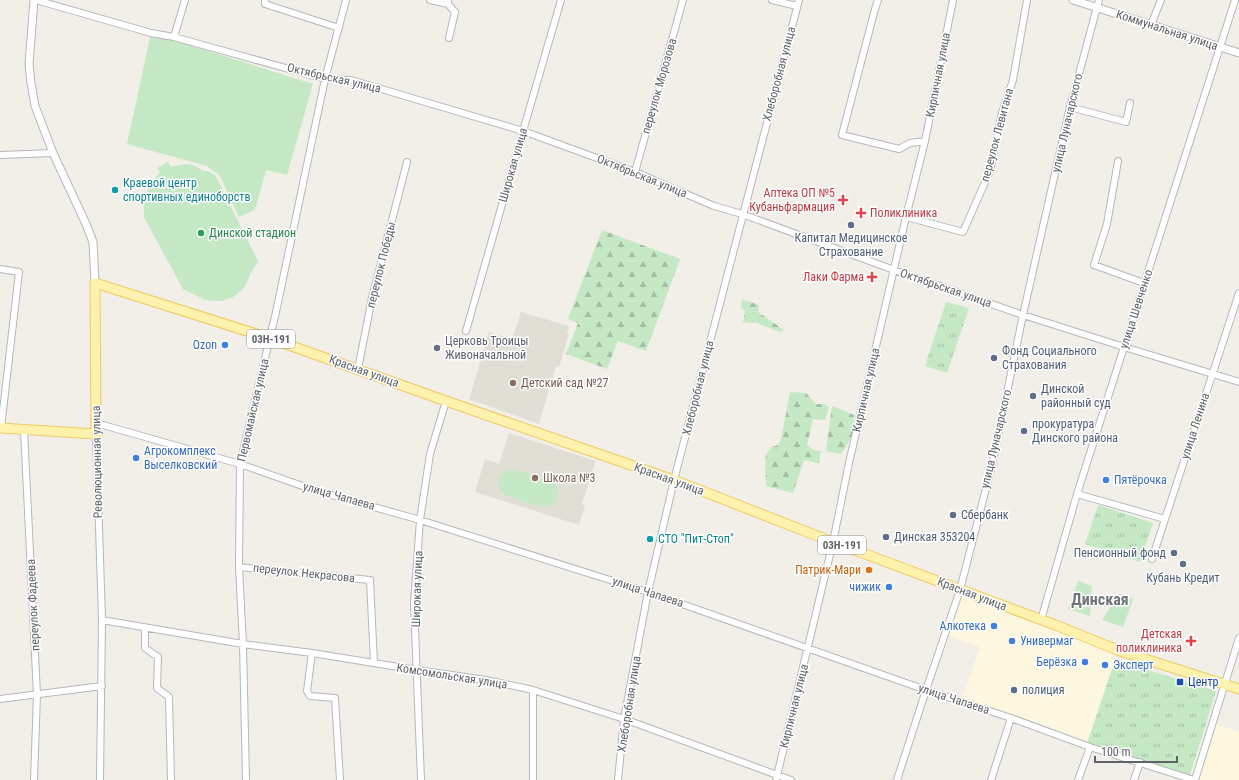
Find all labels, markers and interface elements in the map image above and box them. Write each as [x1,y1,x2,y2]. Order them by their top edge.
street label: Коммунальная улица [1114,7,1220,53]
street label: Хлеборобная улица [760,25,798,123]
street label: Кирпичная улица [923,31,953,119]
street label: переулок Морозова [639,36,679,135]
street label: Октябрьская улица [286,60,383,96]
street label: улица Луначарского [1049,72,1085,174]
street label: переулок Левитана [978,86,1016,183]
street label: Широкая улица [496,126,530,204]
street label: Октябрьская улица [595,152,689,201]
place label: Краевой центр спортивных единоборств [123,176,250,204]
marker: Краевой центр спортивных единоборств [110,185,120,195]
place label: Аптека ОП №5 Кубаньфармация [749,186,835,214]
marker: Аптека ОП №5 Кубаньфармация [838,195,848,205]
place label: Поликлиника [870,206,938,220]
marker: Поликлиника [855,207,867,219]
marker: Капитал Медицинское Страхование [846,220,856,230]
street label: переулок Победы [364,221,398,309]
place label: Динской стадион [209,226,296,240]
marker: Динской стадион [196,228,206,238]
place label: Капитал Медицинское Страхование [795,231,908,259]
street label: Октябрьская улица [898,266,994,310]
street label: улица Шевченко [1117,268,1155,350]
place label: Лаки Фарма [803,270,864,284]
marker: Лаки Фарма [867,272,877,282]
road number: 03Н-191 [247,330,295,348]
place label: Церковь Троицы Живоначальной [445,334,528,362]
place label: Ozon [193,338,217,352]
street label: Хлеборобная улица [679,339,717,437]
marker: Ozon [220,340,230,350]
marker: Церковь Троицы Живоначальной [432,343,442,353]
place label: Фонд Социального Страхования [1002,344,1097,372]
street label: Кирпичная улица [850,346,883,433]
street label: Красная улица [327,352,401,390]
marker: Фонд Социального Страхования [989,353,999,363]
street label: Первомайская улица [234,357,272,463]
place label: Детский сад №27 [521,376,608,390]
marker: Детский сад №27 [508,378,518,388]
place label: Динской районный суд [1041,382,1111,410]
street label: улица Луначарского [978,388,1014,490]
marker: Динской районный суд [1028,391,1038,401]
street label: улица Ленина [1178,391,1212,461]
street label: Революционная улица [89,405,105,518]
place label: прокуратура Динского района [1032,417,1118,445]
marker: прокуратура Динского района [1019,426,1029,436]
place label: Агрокомплекс Выселковский [144,444,217,472]
marker: Агрокомплекс Выселковский [131,453,141,463]
street label: Красная улица [632,460,706,498]
place label: Школа №3 [543,471,596,485]
marker: Школа №3 [530,473,540,483]
place label: Пятёрочка [1114,473,1167,487]
marker: Пятёрочка [1101,475,1111,485]
street label: улица Чапаева [301,479,377,513]
place label: Сбербанк [961,508,1009,522]
marker: Сбербанк [948,510,958,520]
place label: Динская 353204 [894,530,975,544]
place label: СТО "Пит-Стоп" [658,532,734,546]
marker: Динская 353204 [881,532,891,542]
marker: СТО "Пит-Стоп" [645,534,655,544]
road number: 03Н-191 [818,536,866,554]
place label: Пенсионный фонд [1074,546,1167,560]
marker: Пенсионный фонд [1169,548,1179,558]
street label: Широкая улица [409,550,425,628]
street label: переулок Фадеева [24,558,42,651]
marker: Кубань Кредит [1178,559,1188,569]
street label: переулок Некрасова [252,561,356,585]
place label: Патрик-Мари [795,563,861,577]
marker: Патрик-Мари [864,565,874,575]
place label: Кубань Кредит [1146,571,1220,585]
street label: улица Чапаева [611,574,686,610]
street label: Красная улица [935,574,1009,614]
place label: чижик [849,580,881,594]
marker: чижик [884,582,894,592]
district label: Динская [1071,590,1129,609]
place label: Алкотека [940,619,986,633]
marker: Алкотека [989,621,999,631]
place label: Детская поликлиника [1116,627,1182,655]
place label: Универмаг [1020,634,1074,648]
marker: Детская поликлиника [1185,635,1197,647]
marker: Универмаг [1007,636,1017,646]
street label: Хлеборобная улица [614,655,644,753]
place label: Берёзка [1036,655,1077,669]
marker: Берёзка [1080,657,1090,667]
place label: Эксперт [1113,658,1154,672]
street label: Комсомольская улица [396,660,509,692]
marker: Эксперт [1100,660,1110,670]
street label: Кирпичная улица [777,662,811,749]
place label: Центр [1188,675,1219,689]
marker: Центр [1175,677,1185,687]
street label: улица Чапаева [917,681,992,717]
place label: полиция [1022,683,1064,697]
marker: полиция [1009,685,1019,695]
scale bar [1095,738,1177,764]
text: 100 m [1101,745,1131,759]

